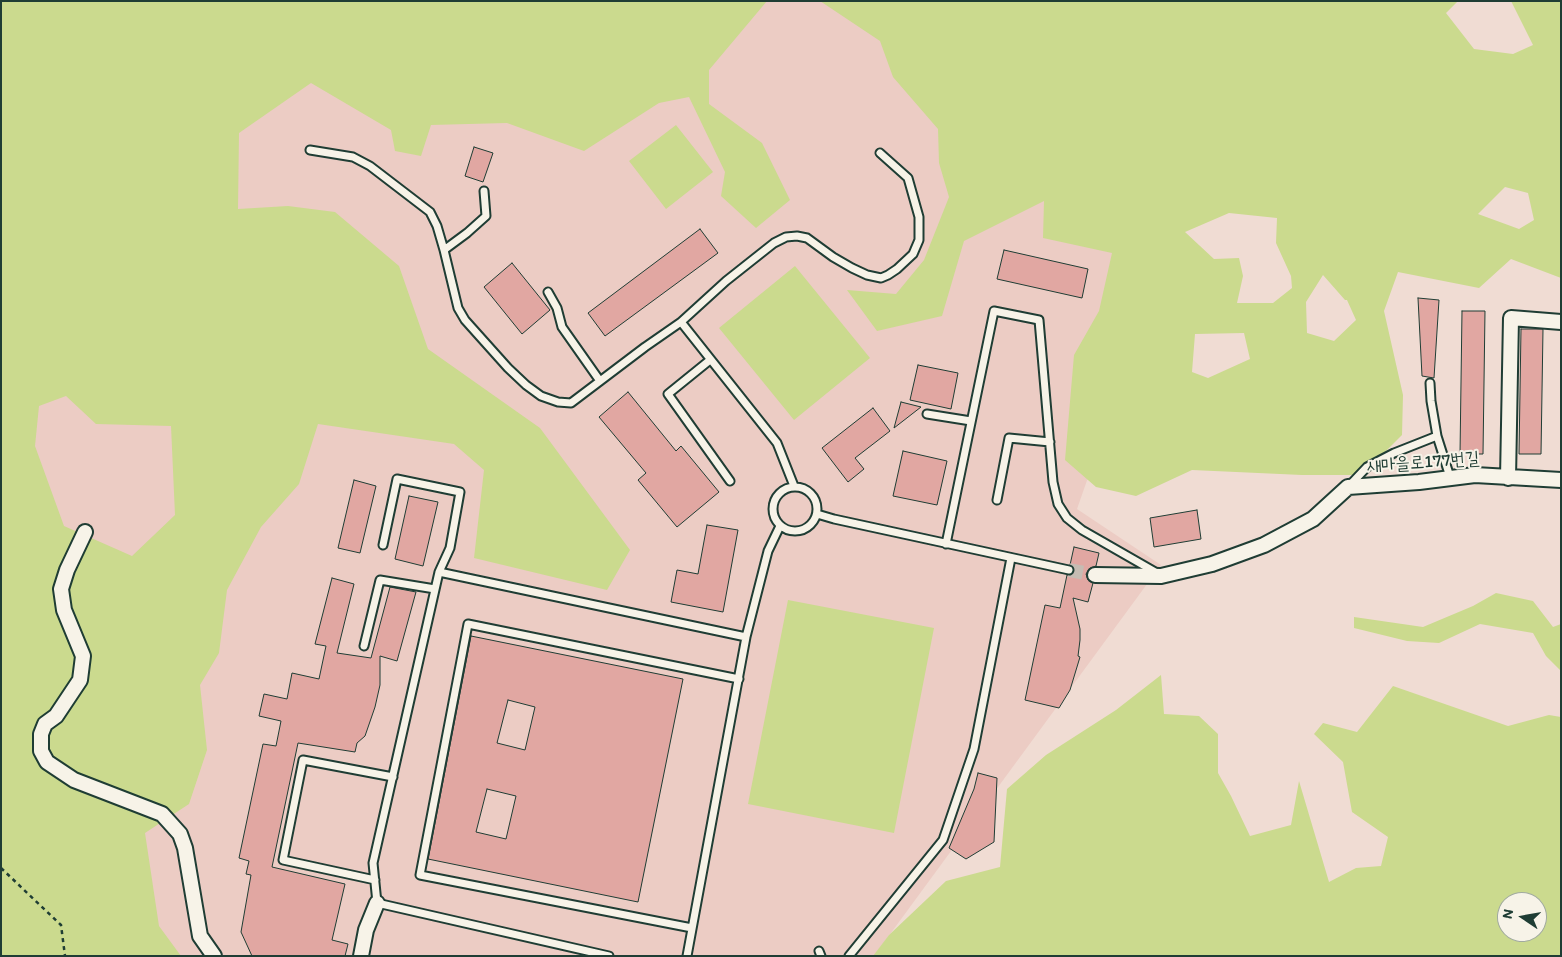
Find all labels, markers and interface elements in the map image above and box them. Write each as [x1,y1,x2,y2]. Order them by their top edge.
street label: 새마을로177번길 [1366,448,1480,478]
north arrow [1497,892,1547,942]
text: N [1499,908,1517,920]

